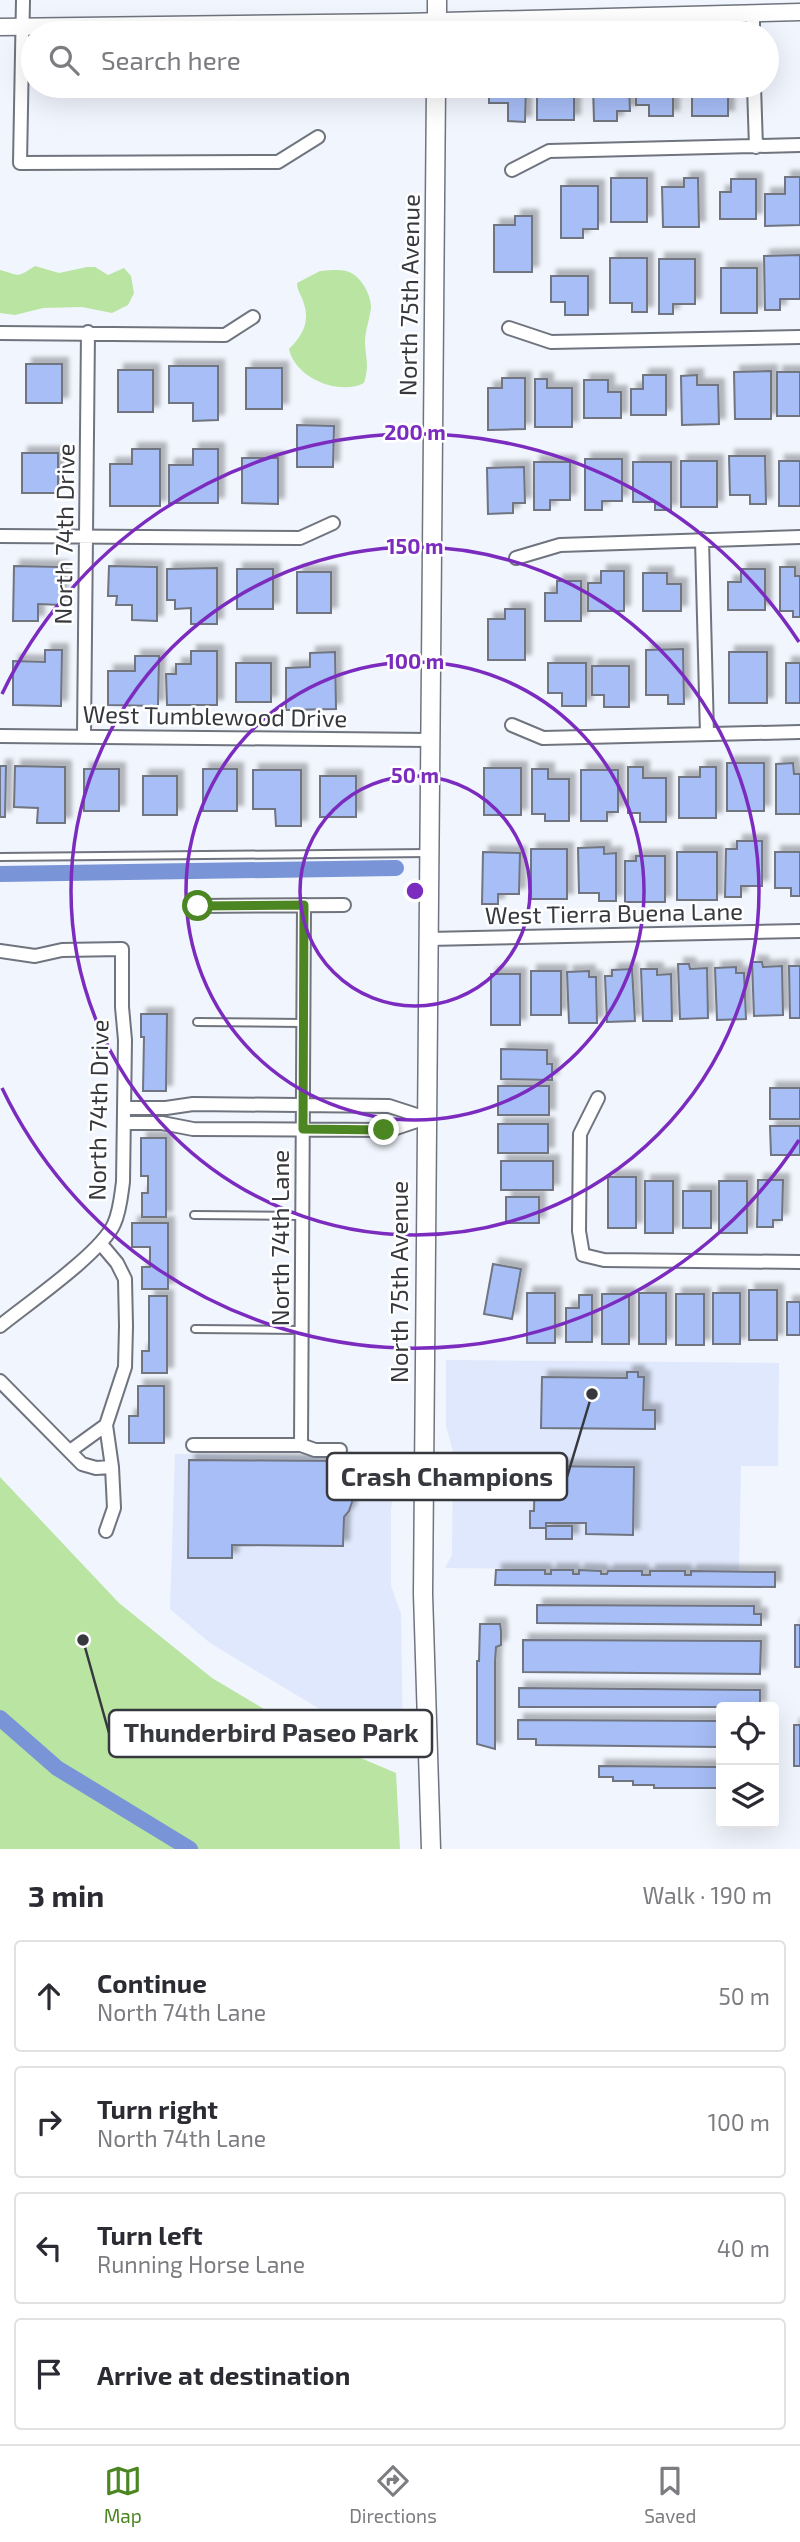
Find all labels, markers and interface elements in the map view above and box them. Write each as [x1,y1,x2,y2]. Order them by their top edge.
search box [21,21,779,98]
icon: search [45,41,83,79]
text: Search here [101,44,241,75]
street label: North 75th Avenue [392,194,425,396]
text: 200 m [384,419,446,444]
street label: North 74th Drive [47,443,80,625]
text: 150 m [387,533,443,558]
text: 100 m [386,648,444,673]
street label: West Tumblewood Drive [82,699,348,732]
text: 50 m [391,762,439,787]
centre of rings [403,879,427,903]
route start [182,890,213,921]
street label: West Tierra Buena Lane [485,896,743,929]
street label: North 74th Drive [81,1019,114,1201]
route end [368,1114,399,1145]
street label: North 74th Lane [265,1150,294,1326]
street label: North 75th Avenue [384,1181,413,1383]
callout: Crash Champions [327,1453,567,1500]
text: Crash Champions [341,1460,553,1491]
map controls [716,1702,779,1828]
button: locate [716,1702,779,1765]
callout: Thunderbird Paseo Park [109,1710,432,1757]
text: Thunderbird Paseo Park [124,1716,419,1747]
button: layers [716,1765,779,1828]
text: 3 min [28,1877,104,1913]
text: Walk · 190 m [642,1881,772,1909]
text: Continue [97,1967,207,1998]
icon: ahead [30,1977,68,2015]
text: 50 m [719,1982,770,2010]
text: North 74th Lane [97,1998,266,2026]
text: Turn right [97,2093,218,2124]
icon: right [30,2103,68,2141]
text: 100 m [708,2108,770,2136]
text: North 74th Lane [97,2124,266,2152]
text: Turn left [97,2219,203,2250]
icon: left [30,2229,68,2267]
text: 40 m [717,2234,770,2262]
text: Running Horse Lane [97,2250,305,2278]
icon: arrive [30,2355,68,2393]
text: Arrive at destination [97,2359,350,2390]
tab: Map [104,2462,142,2527]
tab: Directions [349,2462,437,2527]
tab: Saved [644,2462,696,2527]

